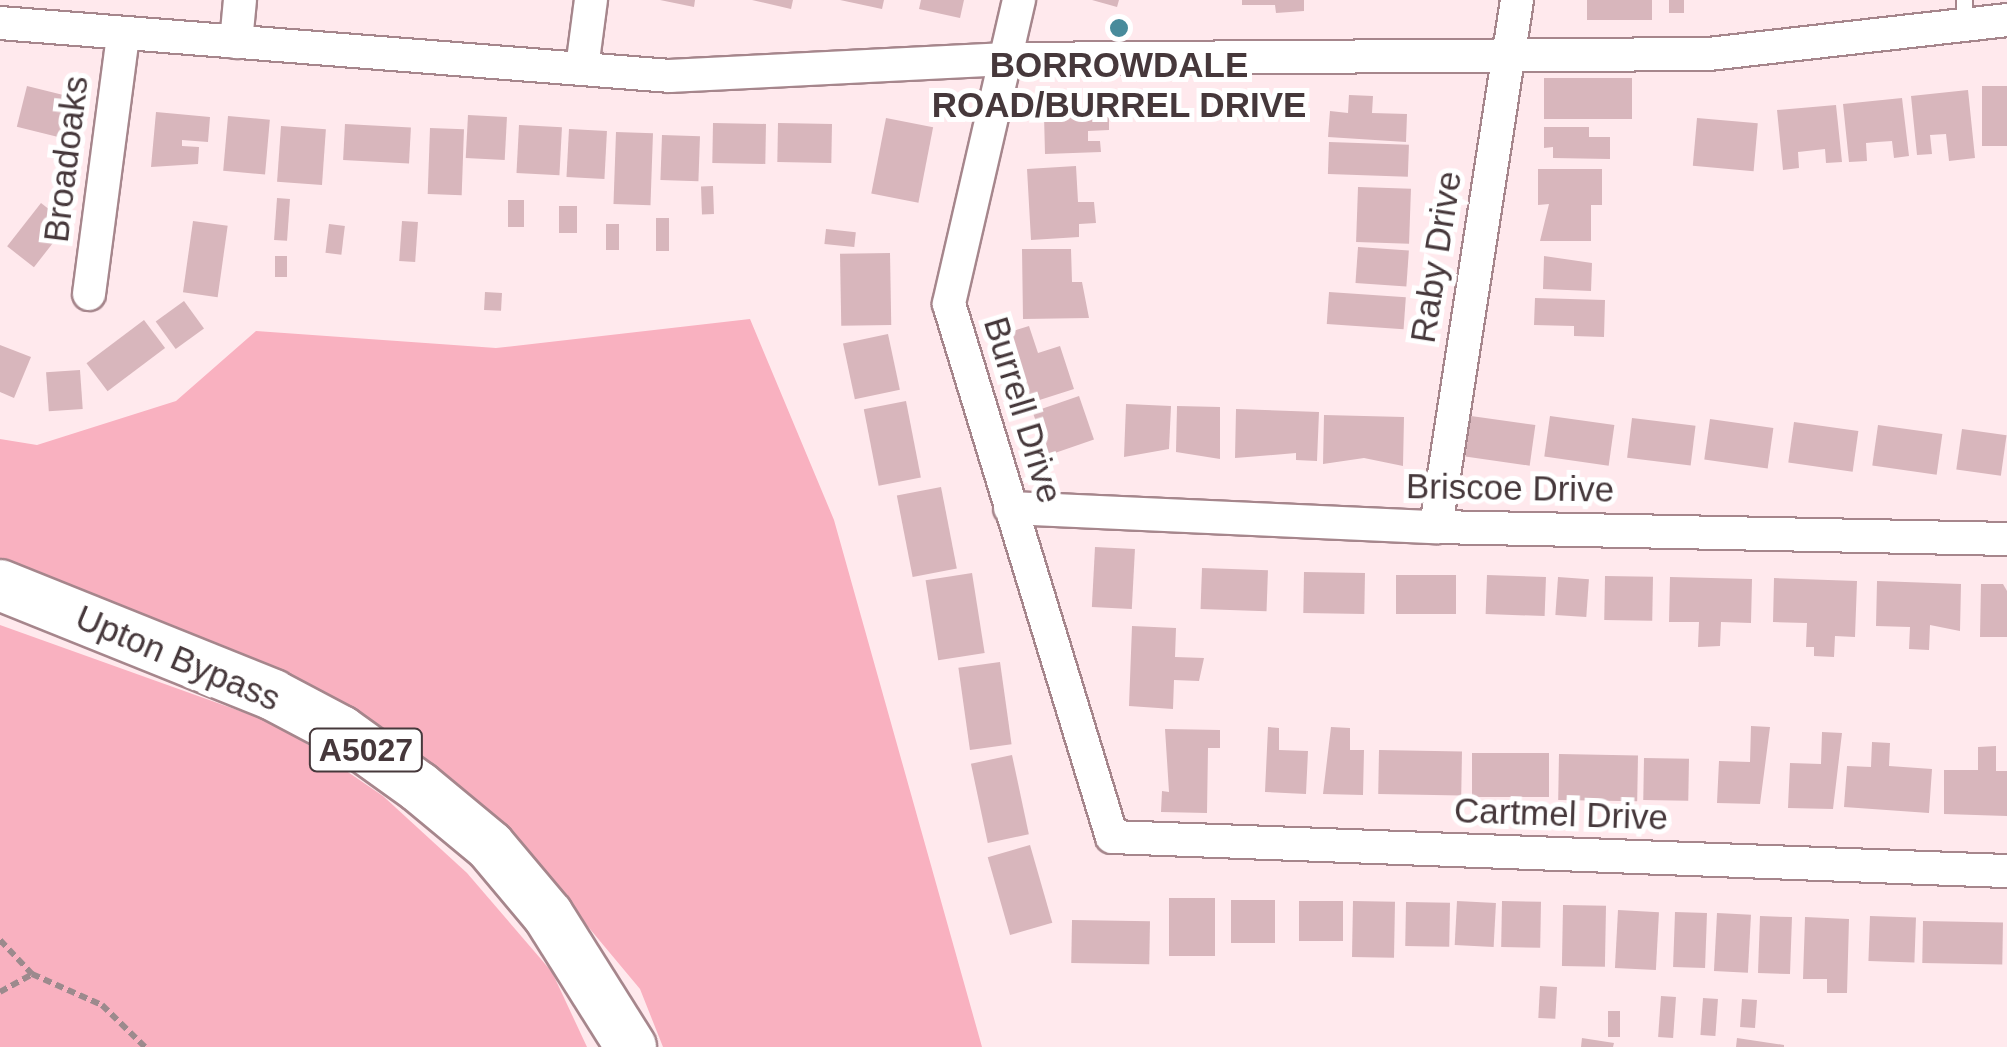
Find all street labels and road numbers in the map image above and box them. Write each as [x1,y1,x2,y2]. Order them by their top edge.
street label: Broadoaks [35,73,97,245]
street label: Raby Drive [1402,168,1470,346]
street label: Burrell Drive [975,312,1071,508]
street label: Briscoe Drive [1406,465,1614,511]
street label: Upton Bypass [70,596,286,720]
road number: A5027 [308,723,424,777]
street label: Cartmel Drive [1453,789,1669,839]

